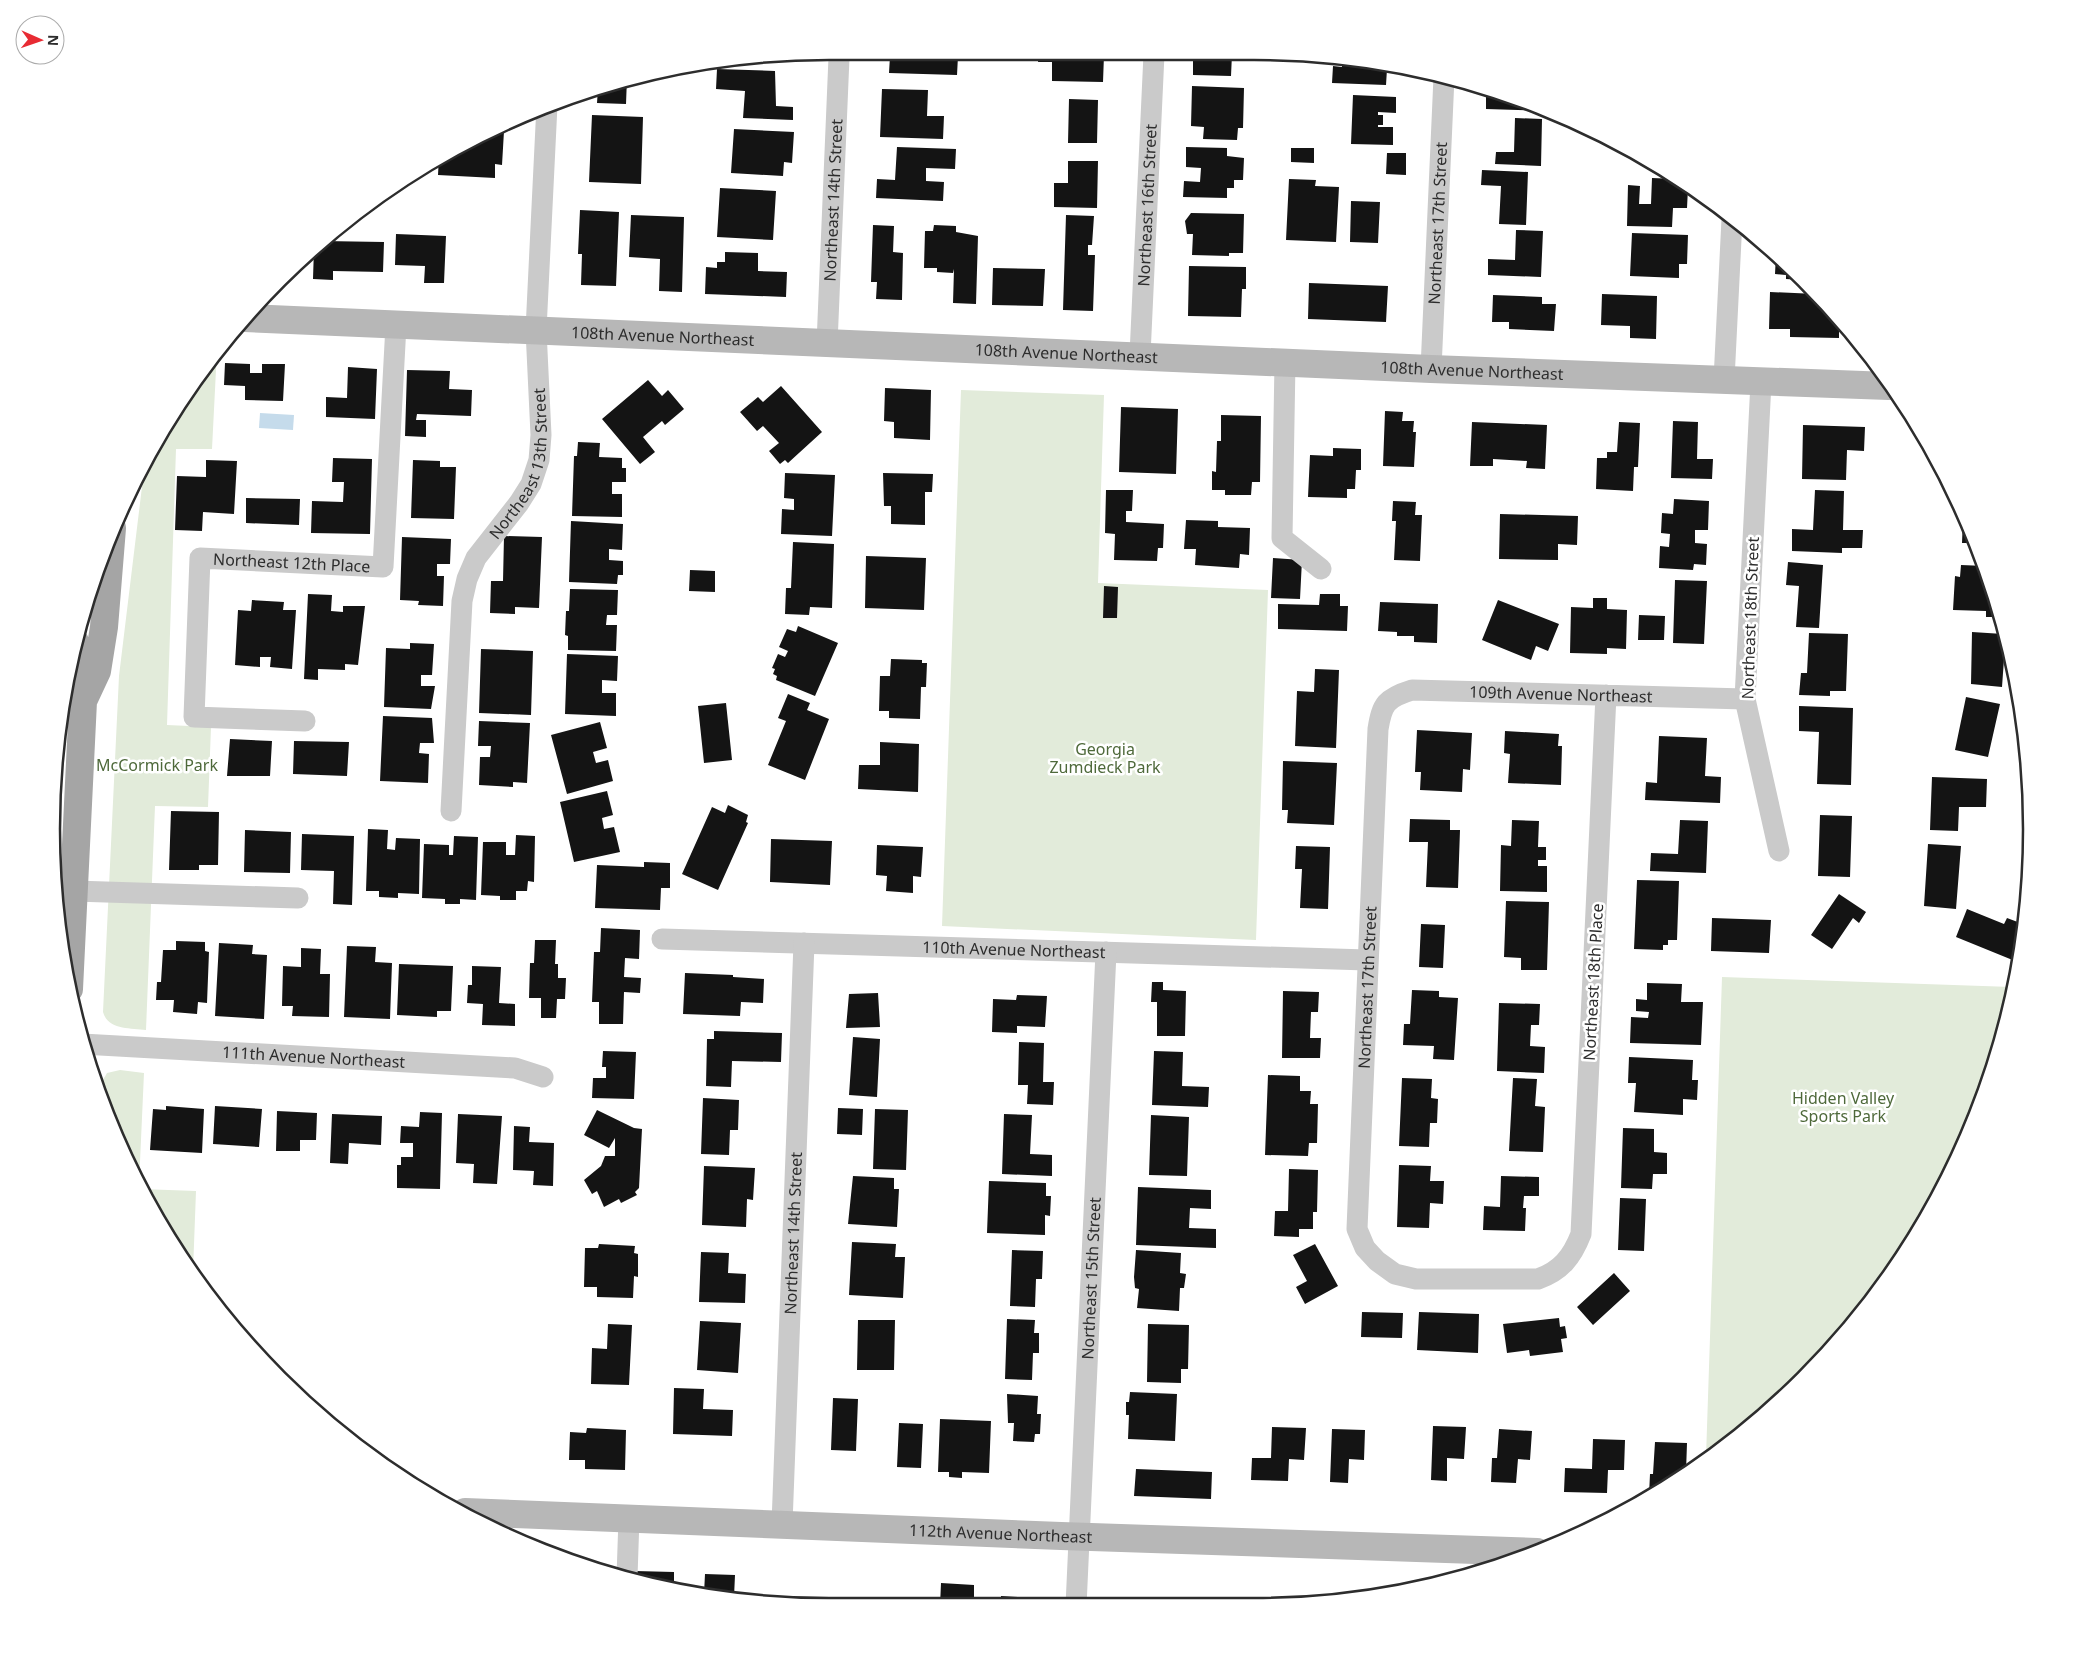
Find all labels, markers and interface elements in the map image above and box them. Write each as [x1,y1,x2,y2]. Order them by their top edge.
north arrow [15,15,65,65]
text: N [44,34,63,46]
street label: Northeast 14th Street [819,118,847,282]
street label: Northeast 16th Street [1132,123,1162,287]
street label: Northeast 17th Street [1423,141,1452,305]
street label: 108th Avenue Northeast [571,321,755,351]
street label: 108th Avenue Northeast [974,338,1159,368]
street label: 108th Avenue Northeast [1380,356,1564,385]
street label: Northeast 13th Street [484,387,552,544]
street label: Northeast 18th Street [1736,536,1764,700]
street label: Northeast 12th Place [213,548,371,577]
street label: 109th Avenue Northeast [1469,681,1653,708]
park label: Georgia Zumdieck Park [1049,738,1161,778]
park label: McCormick Park [96,754,218,776]
street label: Northeast 18th Place [1578,903,1608,1061]
street label: Northeast 17th Street [1353,906,1382,1069]
street label: 110th Avenue Northeast [922,936,1106,963]
street label: 111th Avenue Northeast [222,1041,406,1073]
park label: Hidden Valley Sports Park [1792,1087,1895,1127]
street label: Northeast 14th Street [779,1151,807,1315]
street label: Northeast 15th Street [1076,1196,1106,1360]
street label: 112th Avenue Northeast [909,1519,1093,1548]

